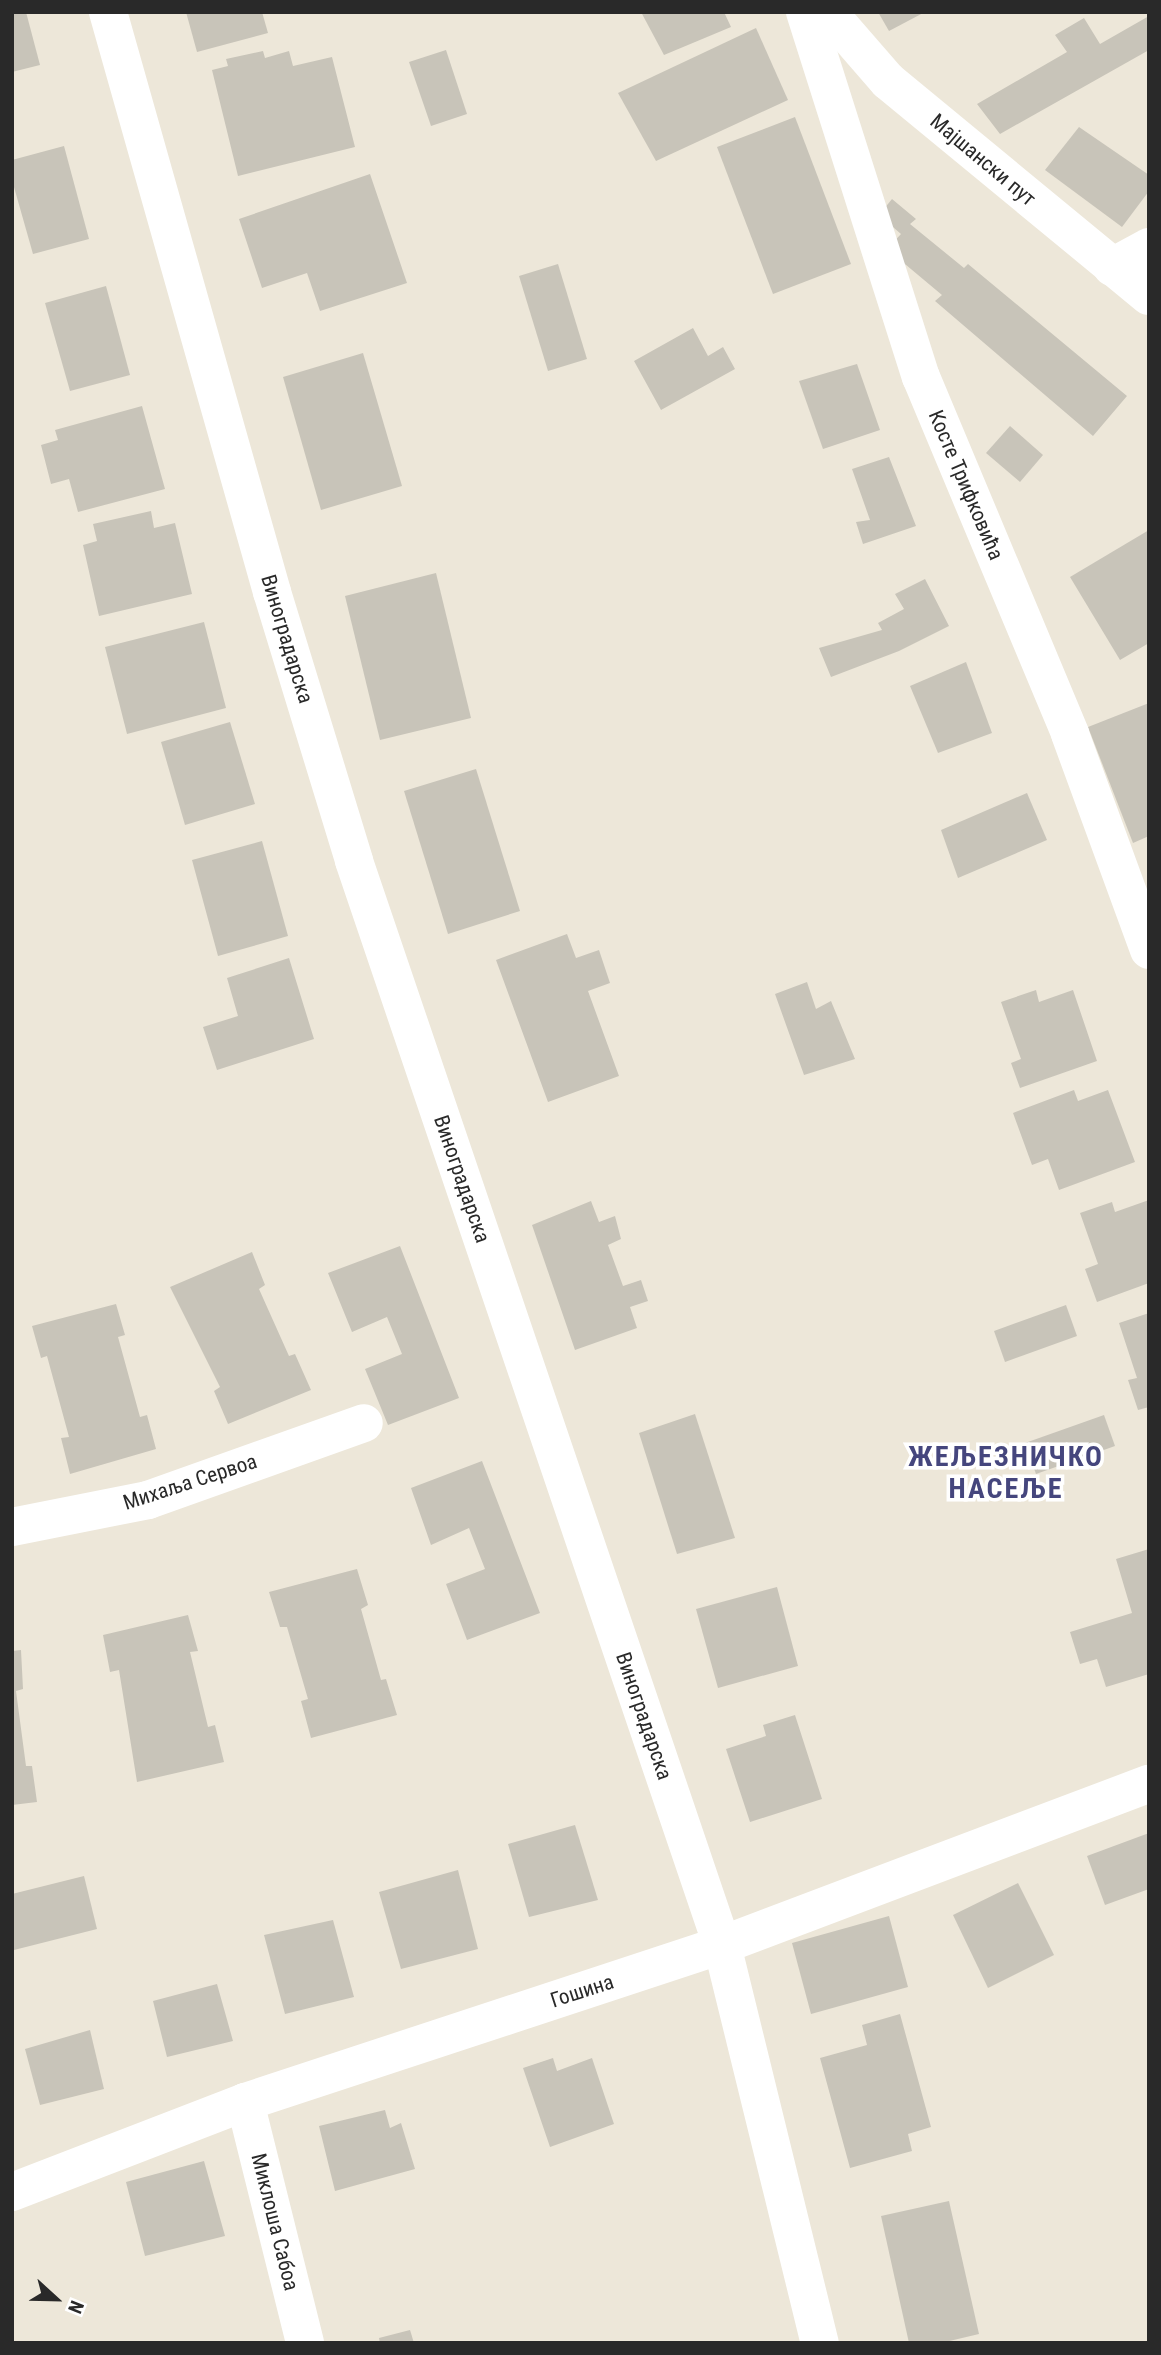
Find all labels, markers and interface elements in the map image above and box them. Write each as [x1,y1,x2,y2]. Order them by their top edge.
street label: Мајшански пут [925,109,1041,211]
street label: Косте Трифковића [923,406,1009,564]
street label: Виноградарска [255,572,319,706]
street label: Виноградарска [428,1112,496,1246]
district label: ЖЕЉЕЗНИЧКО НАСЕЉЕ [909,1440,1103,1506]
street label: Михаља Сервоа [120,1448,260,1516]
street label: Виноградарска [610,1649,678,1783]
street label: Гошина [547,1969,617,2013]
street label: Миклоша Сабоа [246,2151,304,2293]
north arrow [21,2264,91,2334]
text: N [63,2297,89,2317]

